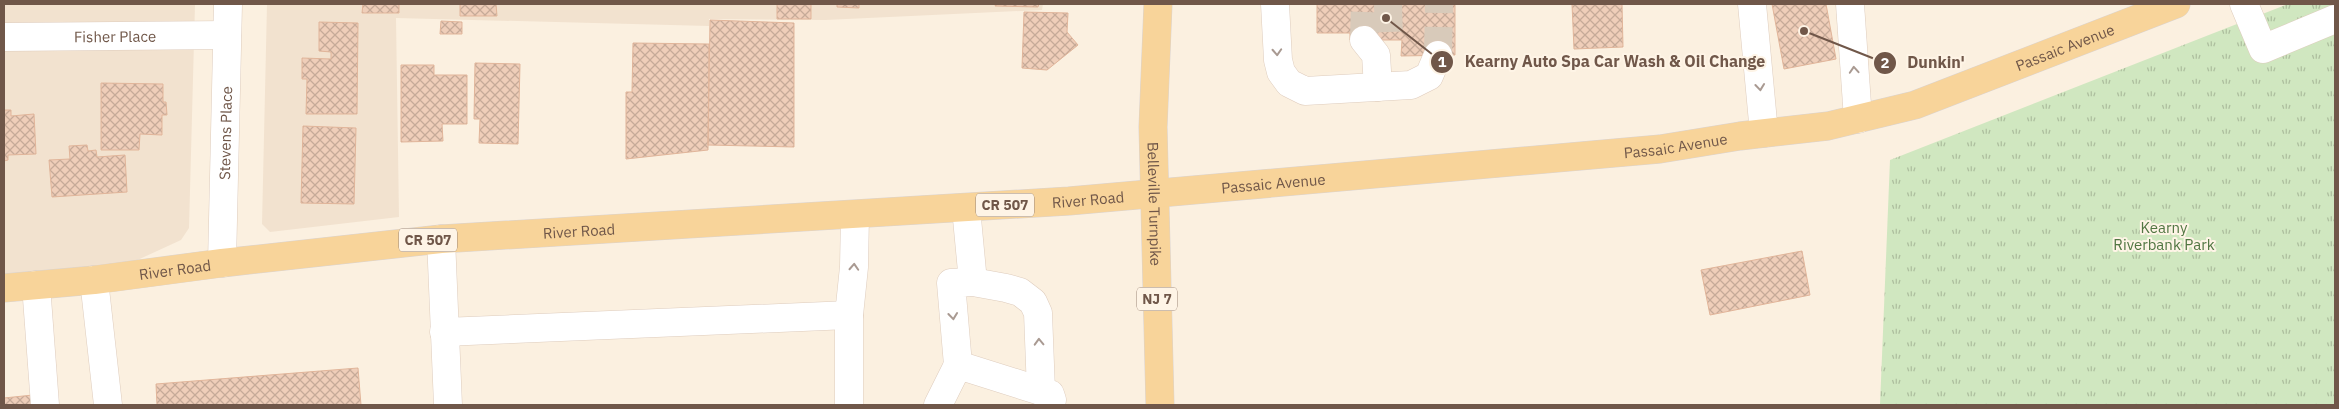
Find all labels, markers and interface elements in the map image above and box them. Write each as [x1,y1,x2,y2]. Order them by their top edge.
street label: Passaic Avenue [2013,19,2117,75]
street label: Fisher Place [74,26,156,46]
callout: Kearny Auto Spa Car Wash & Oil Change [1429,46,1775,77]
callout: Dunkin' [1872,47,1975,78]
one-way arrow [1272,49,1283,57]
text: Kearny Auto Spa Car Wash & Oil Change [1465,51,1765,71]
text: 1 [1437,52,1447,71]
text: Dunkin' [1907,52,1965,72]
text: 2 [1880,53,1890,72]
one-way arrow [1849,66,1860,74]
one-way arrow [1754,83,1765,91]
street label: Stevens Place [214,86,236,180]
street label: Passaic Avenue [1623,129,1729,162]
street label: Belleville Turnpike [1144,142,1166,266]
street label: Passaic Avenue [1220,169,1326,197]
street label: River Road [1051,187,1125,212]
road number: CR 507 [976,194,1034,216]
park label: Kearny Riverbank Park [2113,218,2215,254]
street label: River Road [542,219,616,242]
road number: CR 507 [399,228,457,252]
street label: River Road [138,255,212,283]
one-way arrow [848,262,859,270]
road number: NJ 7 [1137,288,1177,310]
one-way arrow [947,312,958,320]
one-way arrow [1034,338,1045,346]

